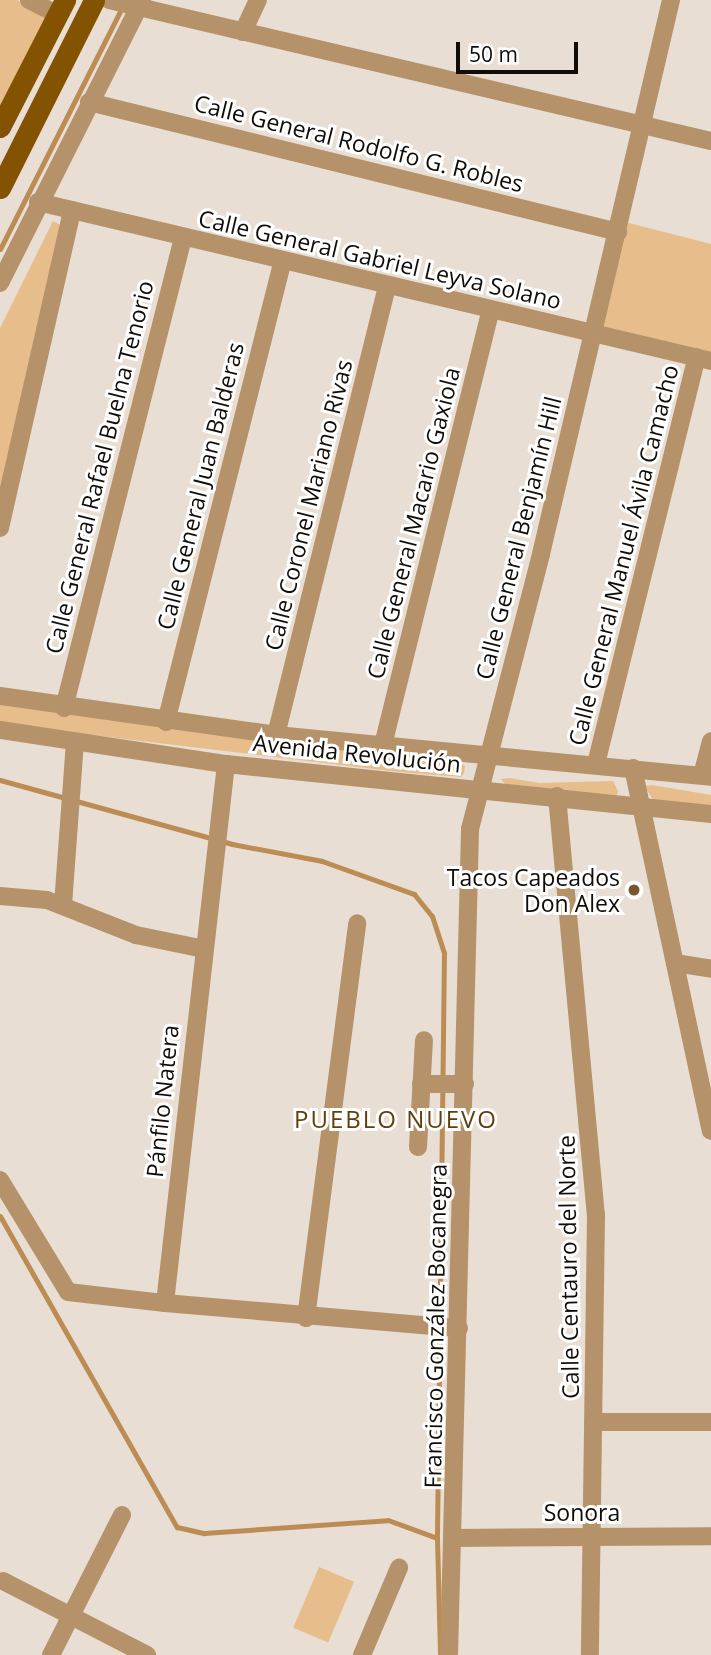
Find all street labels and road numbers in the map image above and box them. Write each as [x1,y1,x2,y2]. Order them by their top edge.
street label: Calle General Rodolfo G. Robles [192,89,526,197]
street label: Calle General Gabriel Leyva Solano [196,204,564,314]
street label: Calle General Rafael Buelna Tenorio [39,278,159,656]
street label: Calle General Juan Balderas [151,339,249,633]
street label: Calle Coronel Mariano Rivas [258,357,358,653]
street label: Calle General Manuel Ávila Camacho [562,362,684,748]
street label: Calle General Macario Gaxiola [361,364,465,682]
street label: Calle General Benjamín Hill [469,394,567,682]
street label: Avenida Revolución [252,728,462,778]
street label: Pánfilo Natera [140,1023,184,1179]
street label: Calle Centauro del Norte [552,1135,584,1399]
street label: Francisco González Bocanegra [418,1163,452,1489]
street label: Sonora [544,1498,620,1526]

